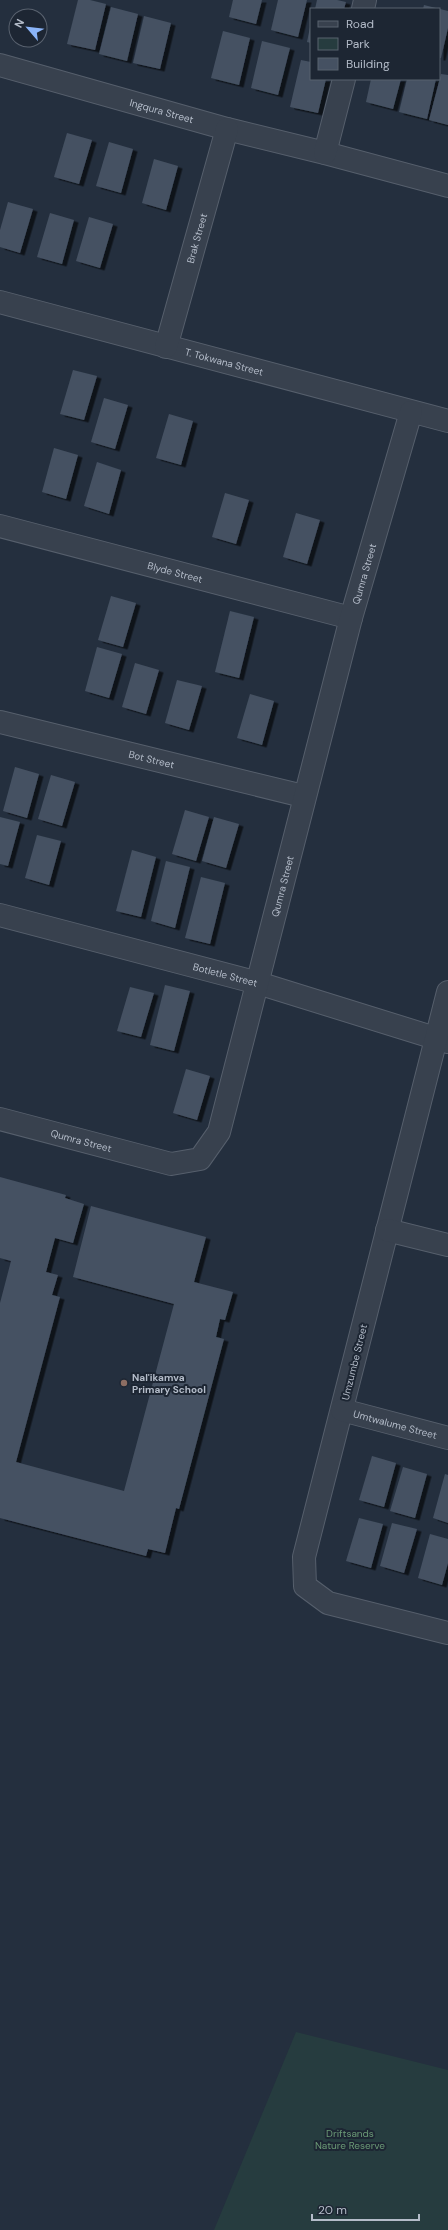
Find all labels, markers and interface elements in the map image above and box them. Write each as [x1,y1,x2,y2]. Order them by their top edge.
north arrow [8,8,48,48]
legend [310,8,440,80]
text: N [11,16,27,30]
text: Road [346,16,374,32]
text: Park [346,36,370,52]
text: Building [346,56,390,72]
street label: Ingqura Street [128,96,195,126]
street label: Brak Street [184,212,210,265]
street label: T. Tokwana Street [184,345,265,379]
street label: Qumra Street [349,542,379,606]
street label: Blyde Street [146,559,204,586]
street label: Bot Street [127,748,176,771]
street label: Qumra Street [269,854,297,918]
street label: Botletle Street [191,960,259,990]
street label: Qumra Street [49,1127,113,1155]
street label: Umzumbe Street [339,1323,370,1401]
place label: Nal'ikamva Primary School [132,1371,206,1396]
marker: Nal'ikamva Primary School [119,1378,129,1388]
street label: Umtwalume Street [352,1407,438,1442]
park label: Driftsands Nature Reserve [315,2127,385,2152]
scale bar [312,2196,419,2222]
text: 20 m [318,2202,347,2218]

